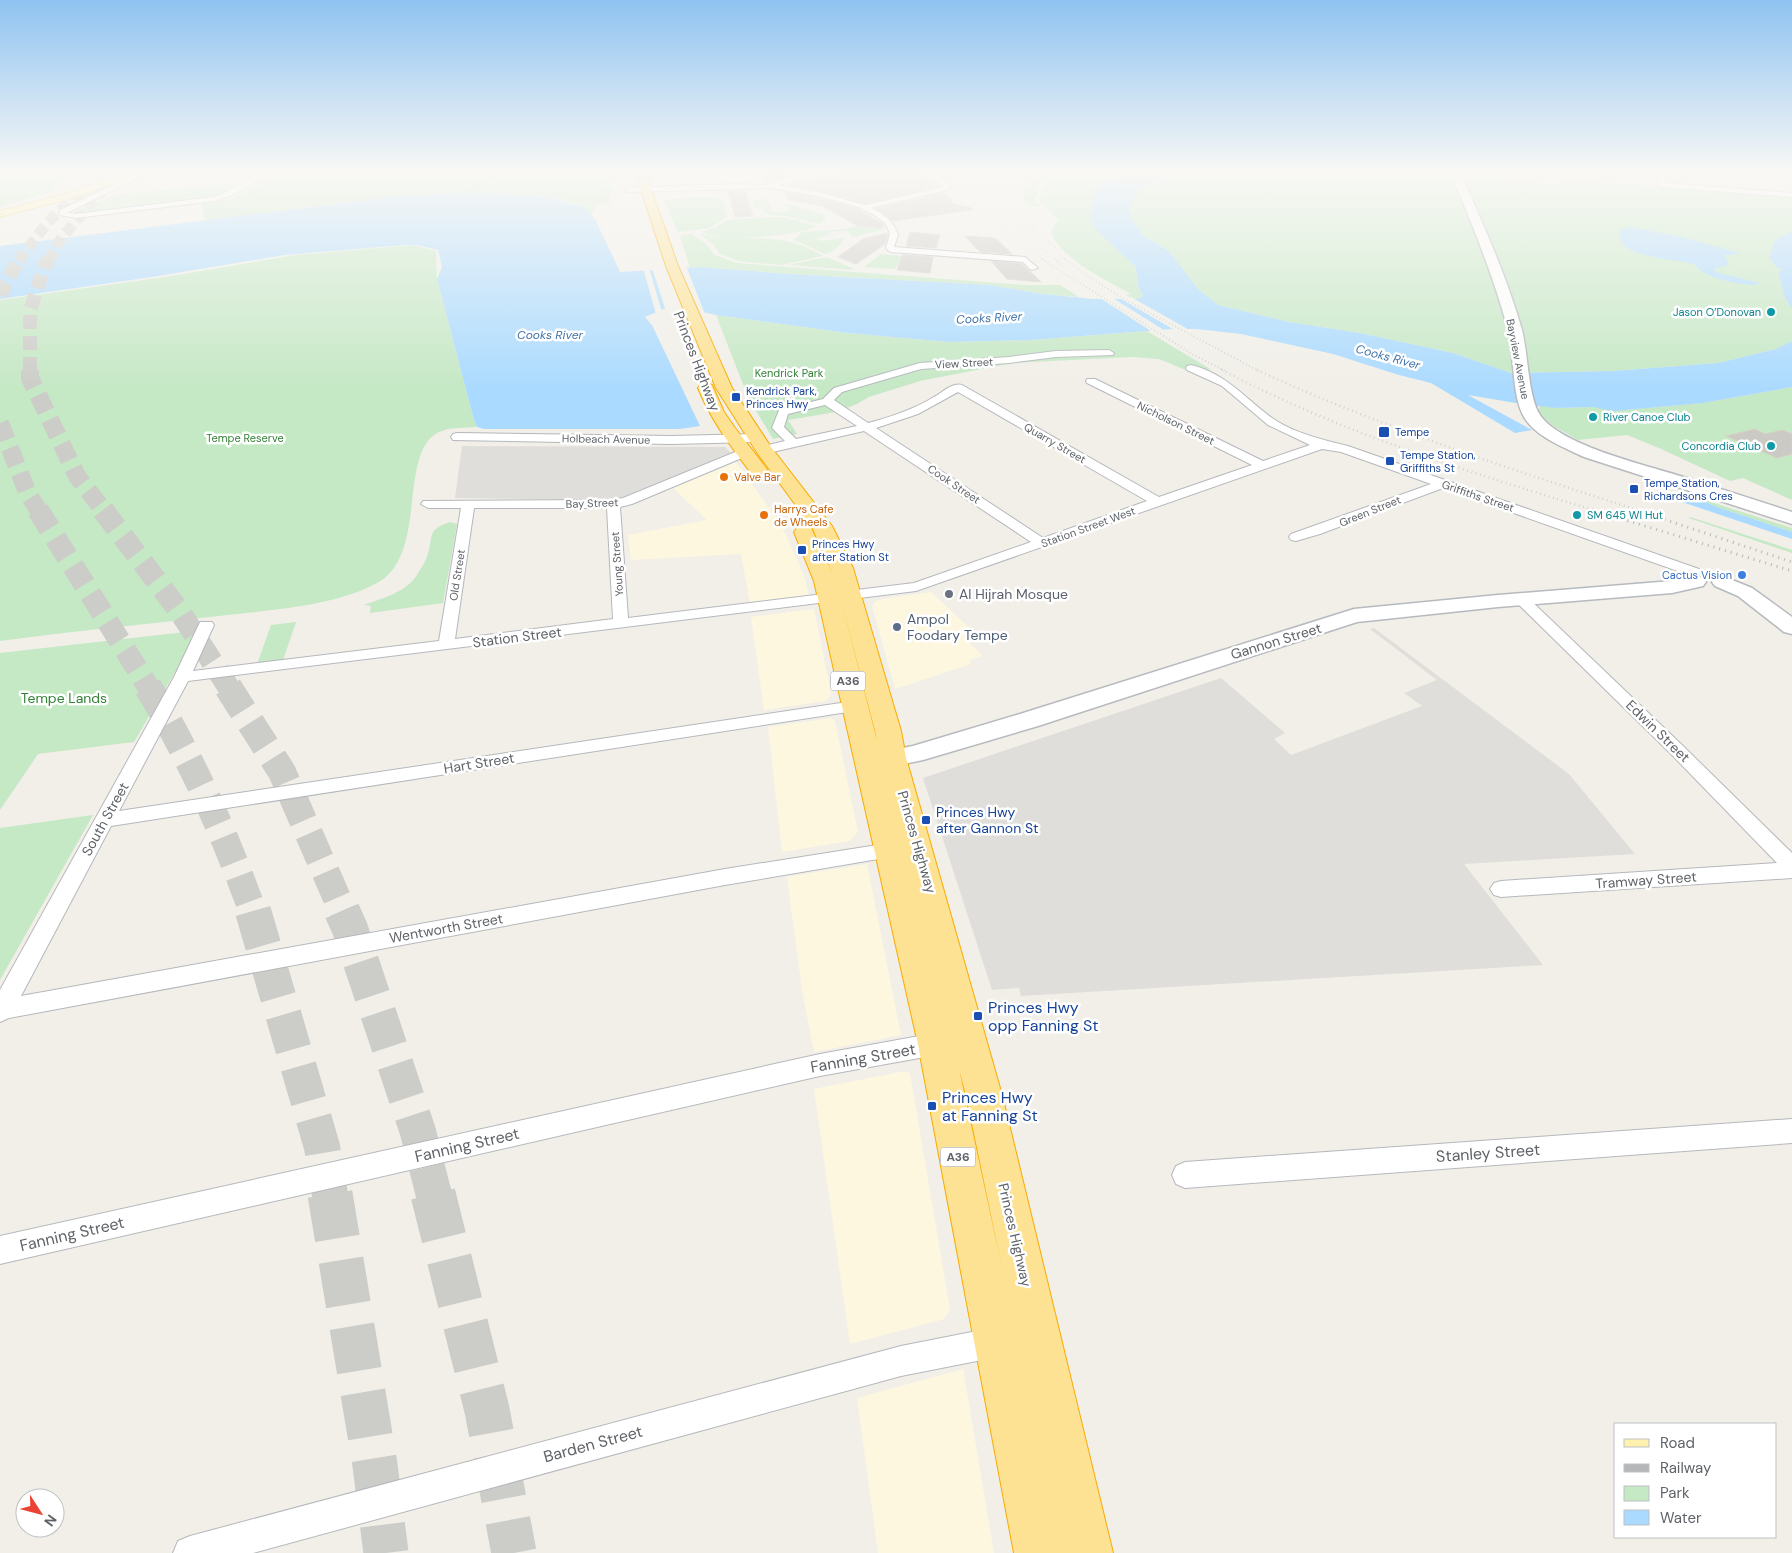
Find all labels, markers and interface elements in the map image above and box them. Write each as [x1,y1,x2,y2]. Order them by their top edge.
place label: Jason O’Donovan [1673,305,1761,319]
marker: Jason O’Donovan [1765,306,1777,318]
street label: Princes Highway [670,308,724,414]
water label: Cooks River [956,308,1023,328]
street label: Bayview Avenue [1503,318,1533,400]
water label: Cooks River [517,327,584,343]
water label: Cooks River [1354,341,1422,373]
street label: View Street [934,354,994,372]
park label: Kendrick Park [755,366,824,380]
place label: Kendrick Park, Princes Hwy [746,384,817,411]
marker: Kendrick Park, Princes Hwy [730,391,742,403]
street label: Nicholson Street [1135,398,1217,448]
place label: River Canoe Club [1603,410,1690,424]
marker: River Canoe Club [1587,411,1599,423]
street label: Quarry Street [1022,420,1088,466]
marker: Tempe [1377,425,1391,439]
place label: Tempe [1395,425,1429,439]
park label: Tempe Reserve [206,431,284,445]
street label: Holbeach Avenue [562,431,650,447]
place label: Concordia Club [1682,439,1761,453]
marker: Concordia Club [1765,440,1777,452]
place label: Tempe Station, Griffiths St [1400,448,1476,475]
marker: Tempe Station, Griffiths St [1384,455,1396,467]
street label: Cook Street [925,461,983,507]
place label: Valve Bar [734,470,781,484]
marker: Valve Bar [718,471,730,483]
place label: Tempe Station, Richardsons Cres [1644,476,1733,503]
street label: Griffiths Street [1440,477,1516,515]
marker: Tempe Station, Richardsons Cres [1628,483,1640,495]
street label: Green Street [1337,492,1403,530]
street label: Bay Street [565,495,619,511]
place label: Harrys Cafe de Wheels [774,502,834,529]
street label: Station Street West [1039,503,1137,551]
place label: SM 645 WI Hut [1587,508,1663,522]
marker: Harrys Cafe de Wheels [758,509,770,521]
marker: SM 645 WI Hut [1571,509,1583,521]
street label: Young Street [608,531,626,597]
place label: Princes Hwy after Station St [812,537,889,564]
marker: Princes Hwy after Station St [796,544,808,556]
street label: Old Street [446,548,468,602]
place label: Cactus Vision [1662,568,1732,582]
marker: Cactus Vision [1736,569,1748,581]
place label: Al Hijrah Mosque [959,585,1068,603]
marker: Al Hijrah Mosque [943,588,955,600]
place label: Ampol Foodary Tempe [907,610,1008,644]
street label: Gannon Street [1228,619,1324,663]
marker: Ampol Foodary Tempe [891,621,903,633]
street label: Station Street [471,623,563,651]
road number: A36 [830,671,866,690]
park label: Tempe Lands [21,689,107,707]
street label: Edwin Street [1622,696,1694,766]
street label: Hart Street [442,749,516,777]
street label: South Street [77,779,133,859]
street label: Princes Highway [894,789,940,896]
place label: Princes Hwy after Gannon St [936,803,1039,837]
marker: Princes Hwy after Gannon St [920,814,932,826]
street label: Tramway Street [1595,867,1697,893]
street label: Wentworth Street [388,909,504,947]
place label: Princes Hwy opp Fanning St [988,997,1099,1036]
marker: Princes Hwy opp Fanning St [972,1010,984,1022]
street label: Fanning Street [809,1038,917,1078]
place label: Princes Hwy at Fanning St [942,1087,1038,1126]
marker: Princes Hwy at Fanning St [926,1100,938,1112]
street label: Fanning Street [413,1123,521,1167]
street label: Stanley Street [1435,1139,1541,1167]
road number: A36 [940,1148,976,1166]
street label: Princes Highway [994,1181,1036,1289]
street label: Fanning Street [18,1212,126,1256]
street label: Barden Street [541,1421,645,1467]
legend [1614,1423,1777,1538]
text: Road [1660,1433,1695,1453]
text: Railway [1660,1458,1712,1478]
text: Park [1660,1483,1690,1503]
north arrow [15,1488,65,1538]
text: Water [1660,1508,1702,1528]
text: N [40,1511,61,1530]

